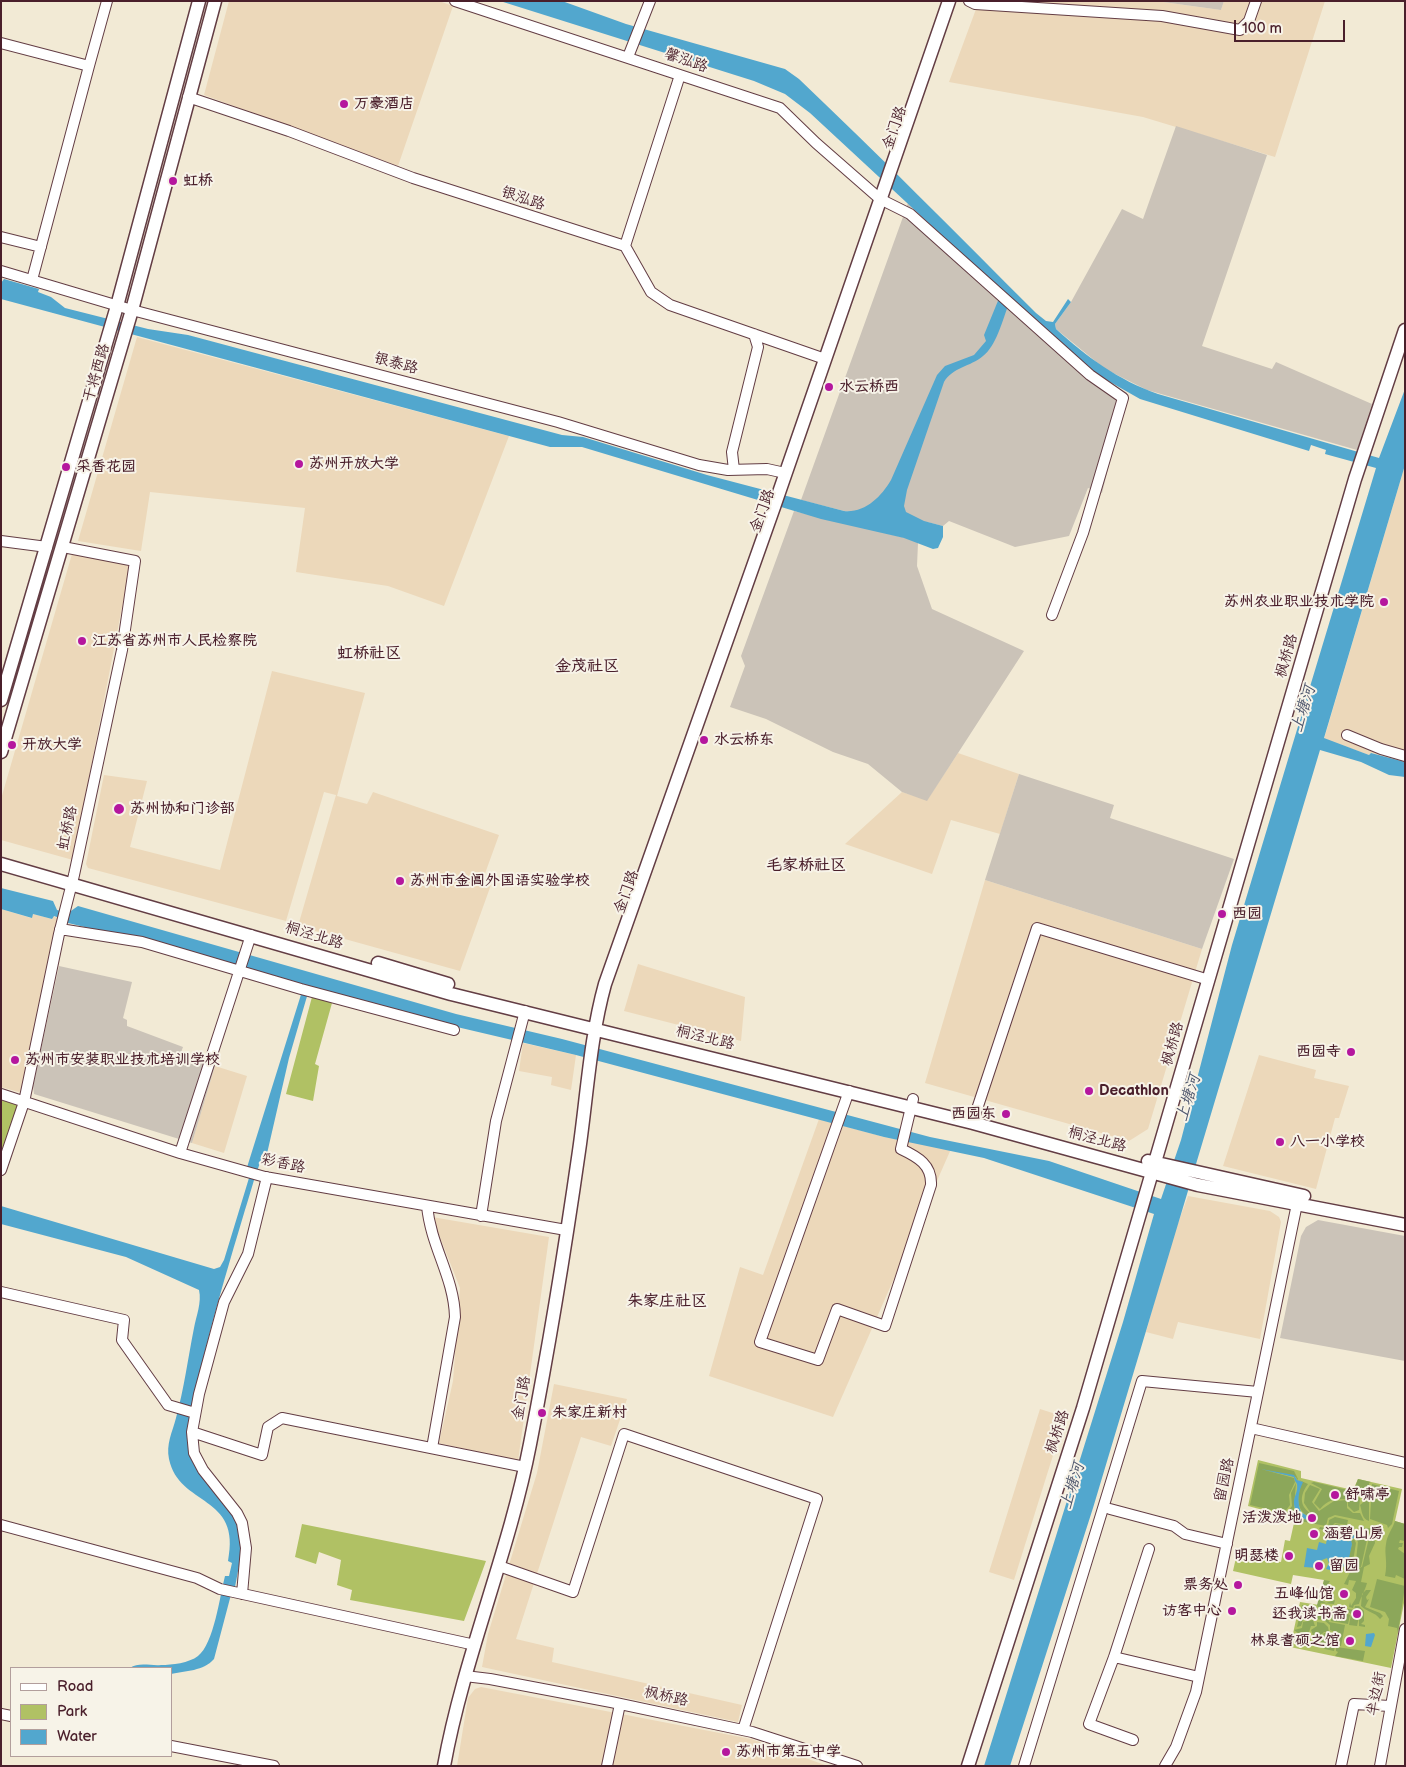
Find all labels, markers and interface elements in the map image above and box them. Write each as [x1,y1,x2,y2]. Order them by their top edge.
scale bar [1236,10,1347,42]
text: 100 m [1242,19,1282,38]
street label: 馨泓路 [662,45,710,77]
place label: 万豪酒店 [354,95,414,113]
marker: 万豪酒店 [338,98,350,110]
street label: 金门路 [879,104,911,152]
place label: 虹桥 [183,172,213,190]
marker: 虹桥 [167,175,179,187]
street label: 银泓路 [499,183,547,215]
street label: 干将西路 [80,342,114,404]
street label: 银泰路 [372,349,420,379]
place label: 水云桥西 [839,378,899,396]
marker: 水云桥西 [823,381,835,393]
place label: 苏州开放大学 [309,455,399,473]
place label: 采香花园 [76,458,136,476]
marker: 苏州开放大学 [293,458,305,470]
marker: 采香花园 [60,461,72,473]
street label: 金门路 [747,487,779,535]
place label: 苏州农业职业技术学院 [1224,593,1374,611]
marker: 苏州农业职业技术学院 [1378,596,1390,608]
place label: 江苏省苏州市人民检察院 [92,632,257,650]
street label: 枫桥路 [1272,632,1302,680]
marker: 江苏省苏州市人民检察院 [76,635,88,647]
district label: 虹桥社区 [337,644,401,664]
district label: 金茂社区 [555,657,619,677]
water label: 上塘河 [1288,683,1320,735]
place label: 水云桥东 [714,731,774,749]
marker: 水云桥东 [698,734,710,746]
place label: 开放大学 [22,736,82,754]
marker: 开放大学 [6,739,18,751]
place label: 苏州协和门诊部 [130,800,235,818]
marker: 苏州协和门诊部 [112,802,126,816]
street label: 虹桥路 [55,804,81,852]
district label: 毛家桥社区 [766,856,846,876]
street label: 金门路 [611,868,643,916]
place label: 苏州市金阊外国语实验学校 [410,872,590,890]
marker: 苏州市金阊外国语实验学校 [394,875,406,887]
place label: 西园 [1232,905,1262,923]
marker: 西园 [1216,908,1228,920]
street label: 桐泾北路 [283,919,345,953]
street label: 枫桥路 [1158,1020,1188,1068]
street label: 桐泾北路 [674,1022,736,1054]
place label: 西园寺 [1296,1043,1341,1061]
marker: 西园寺 [1345,1046,1357,1058]
place label: 苏州市安装职业技术培训学校 [25,1051,220,1069]
marker: 苏州市安装职业技术培训学校 [9,1054,21,1066]
water label: 上塘河 [1173,1072,1205,1124]
place label: Decathlon [1099,1082,1169,1100]
marker: Decathlon [1083,1085,1095,1097]
place label: 西园东 [951,1105,996,1123]
marker: 西园东 [1000,1108,1012,1120]
street label: 桐泾北路 [1066,1124,1128,1156]
place label: 八一小学校 [1290,1133,1365,1151]
marker: 八一小学校 [1274,1136,1286,1148]
street label: 彩香路 [259,1151,307,1177]
district label: 朱家庄社区 [627,1292,707,1312]
street label: 金门路 [509,1374,535,1422]
place label: 朱家庄新村 [552,1404,627,1422]
marker: 朱家庄新村 [536,1407,548,1419]
street label: 枫桥路 [1042,1408,1074,1456]
street label: 留园路 [1212,1456,1238,1504]
water label: 上塘河 [1057,1460,1089,1512]
place label: 舒啸亭 [1345,1486,1390,1504]
marker: 舒啸亭 [1329,1489,1341,1501]
place label: 活泼泼地 [1242,1509,1302,1527]
marker: 活泼泼地 [1306,1512,1318,1524]
place label: 涵碧山房 [1324,1525,1384,1543]
marker: 涵碧山房 [1308,1528,1320,1540]
place label: 明瑟楼 [1234,1547,1279,1565]
marker: 明瑟楼 [1283,1550,1295,1562]
place label: 留园 [1329,1557,1359,1575]
marker: 留园 [1313,1560,1325,1572]
place label: 票务处 [1183,1576,1228,1594]
marker: 票务处 [1232,1579,1244,1591]
place label: 五峰仙馆 [1274,1585,1334,1603]
marker: 五峰仙馆 [1338,1588,1350,1600]
place label: 访客中心 [1162,1602,1222,1620]
marker: 访客中心 [1226,1605,1238,1617]
place label: 还我读书斋 [1272,1605,1347,1623]
marker: 还我读书斋 [1351,1608,1363,1620]
place label: 林泉耆硕之馆 [1250,1632,1340,1650]
marker: 林泉耆硕之馆 [1344,1635,1356,1647]
legend [10,1667,172,1757]
street label: 半边街 [1364,1670,1390,1718]
text: Road [57,1677,93,1696]
street label: 枫桥路 [642,1684,690,1710]
text: Park [57,1702,87,1721]
text: Water [57,1727,97,1746]
place label: 苏州市第五中学 [736,1743,841,1761]
marker: 苏州市第五中学 [720,1746,732,1758]

